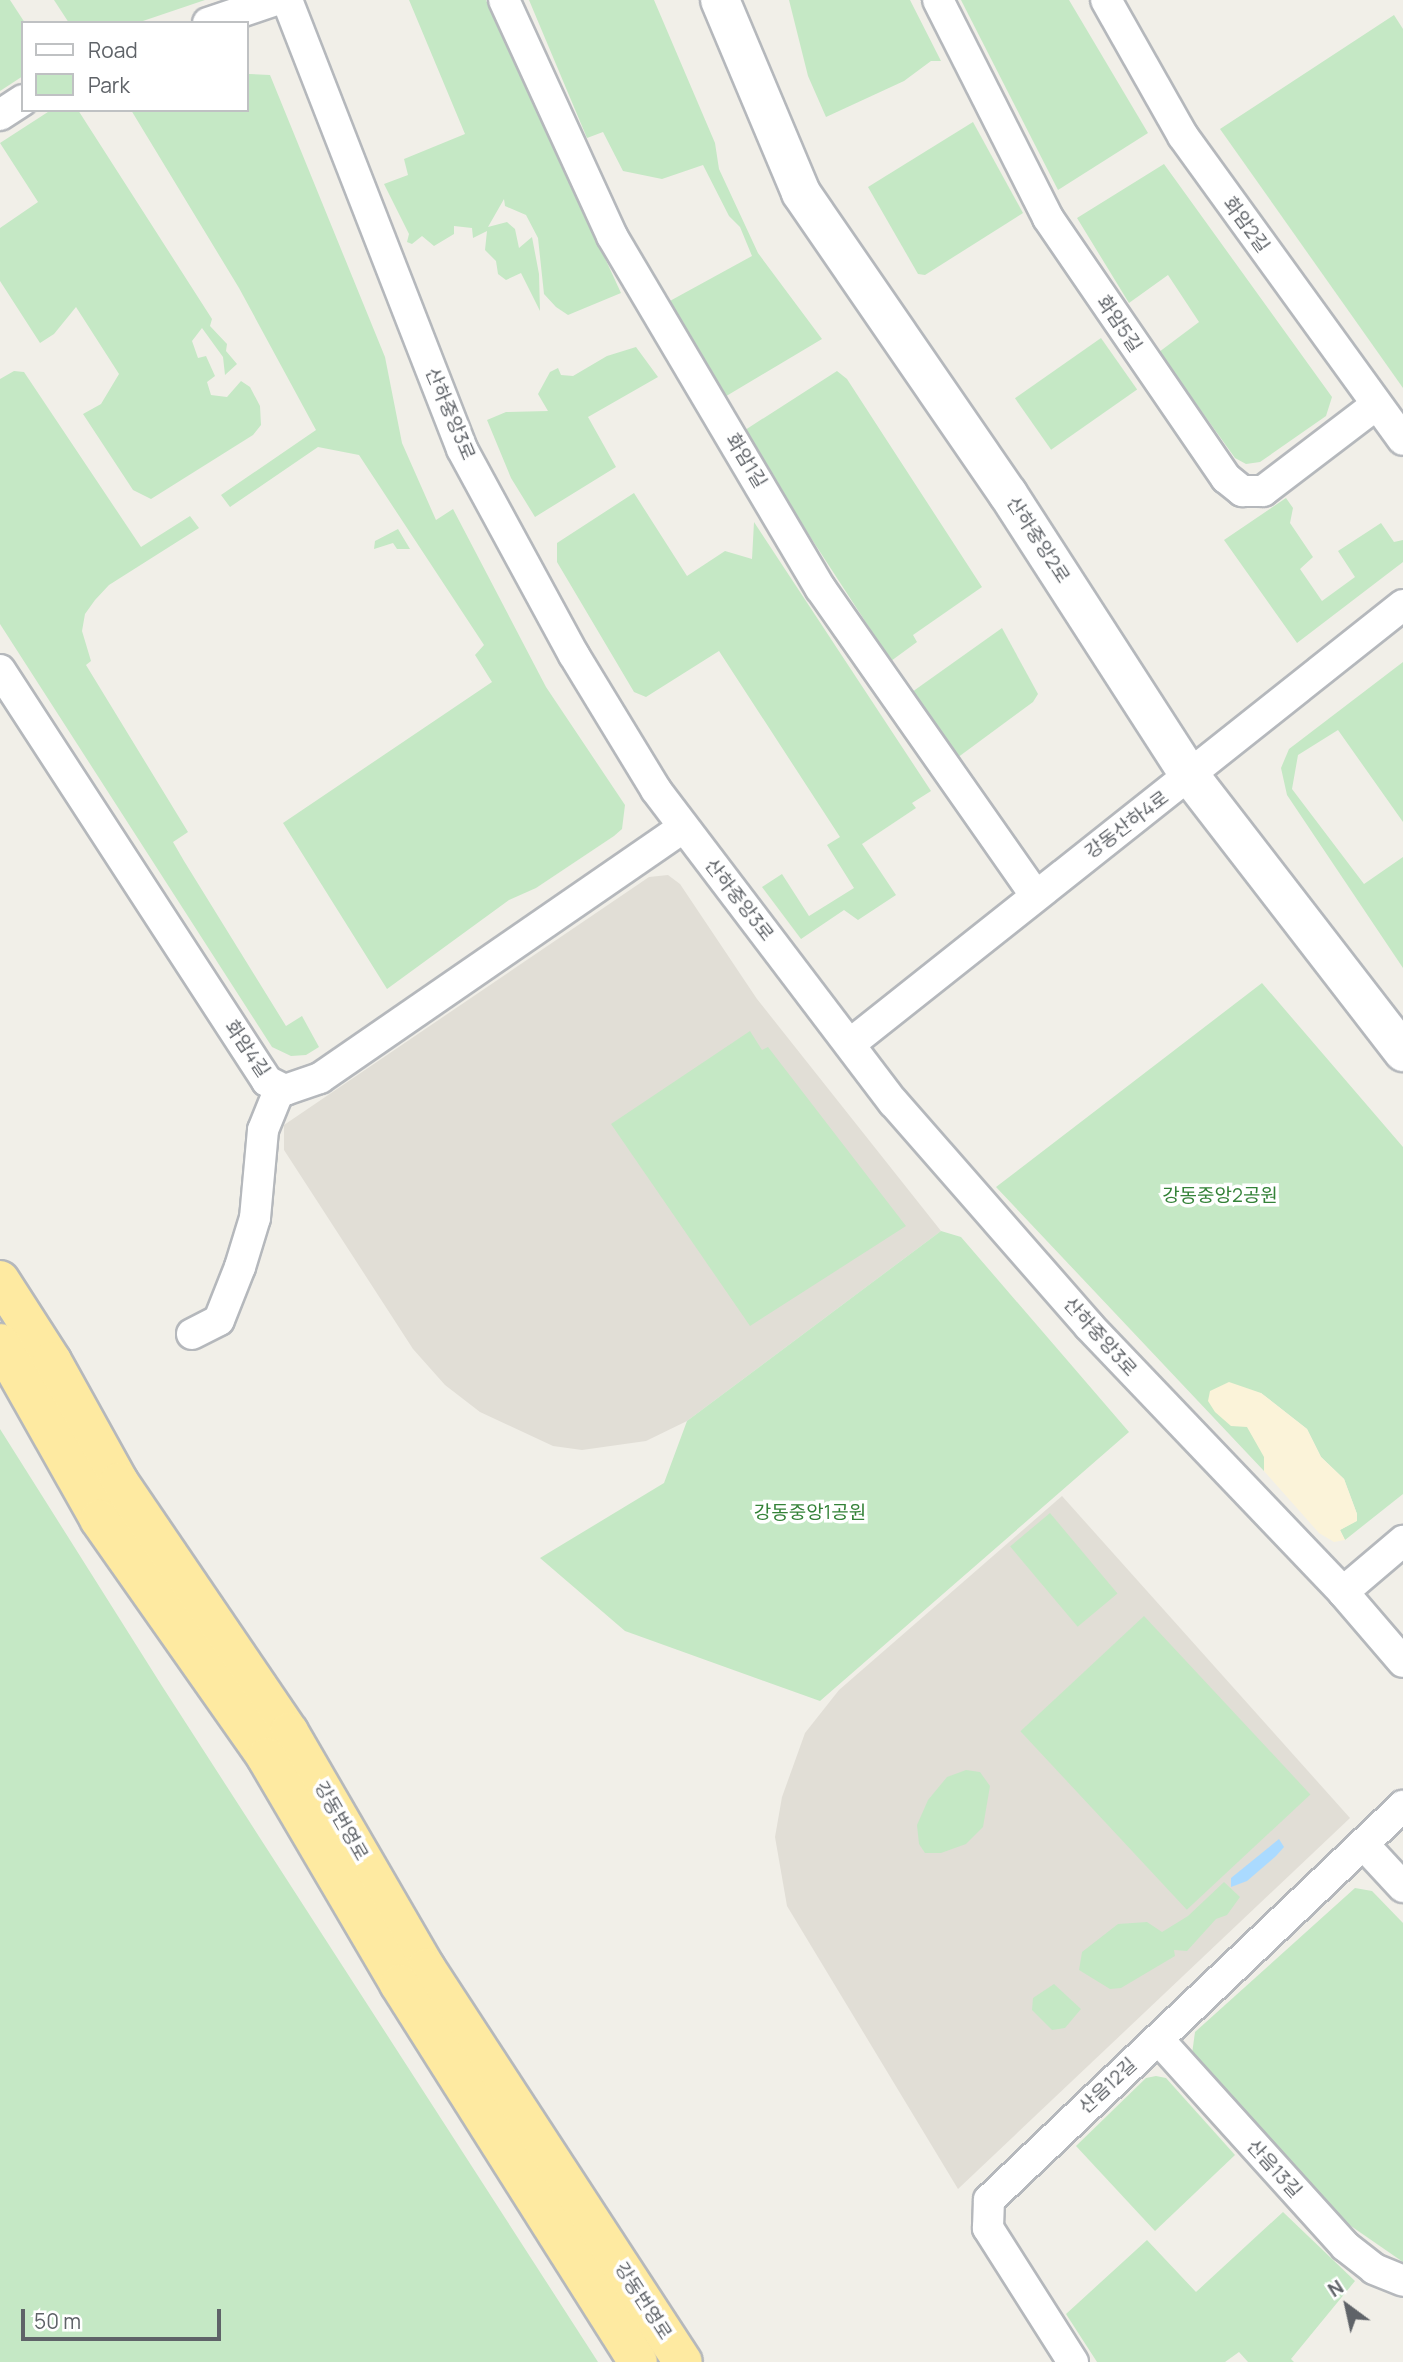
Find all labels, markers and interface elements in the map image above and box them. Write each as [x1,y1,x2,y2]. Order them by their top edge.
legend [21,21,248,112]
text: Road [88,36,138,64]
text: Park [88,71,130,99]
street label: 화암2길 [1218,193,1274,257]
street label: 화암5길 [1092,291,1146,357]
street label: 산하중앙3로 [420,364,480,464]
street label: 화암1길 [721,429,771,493]
street label: 산하중앙2로 [1002,493,1074,587]
street label: 강동산하4로 [1081,786,1173,864]
street label: 산하중앙3로 [700,854,778,946]
street label: 화암4길 [220,1016,274,1082]
park label: 강동중앙2공원 [1162,1185,1278,1207]
street label: 산하중앙3로 [1059,1293,1141,1381]
park label: 강동중앙1공원 [754,1502,866,1524]
street label: 강동번영로 [309,1777,373,1865]
street label: 산음12길 [1074,2054,1142,2118]
street label: 산음13길 [1242,2135,1306,2203]
street label: 강동번영로 [610,2258,676,2344]
north arrow [1312,2271,1382,2341]
text: N [1323,2274,1348,2303]
scale bar [24,2296,224,2340]
text: 50 m [34,2307,81,2335]

